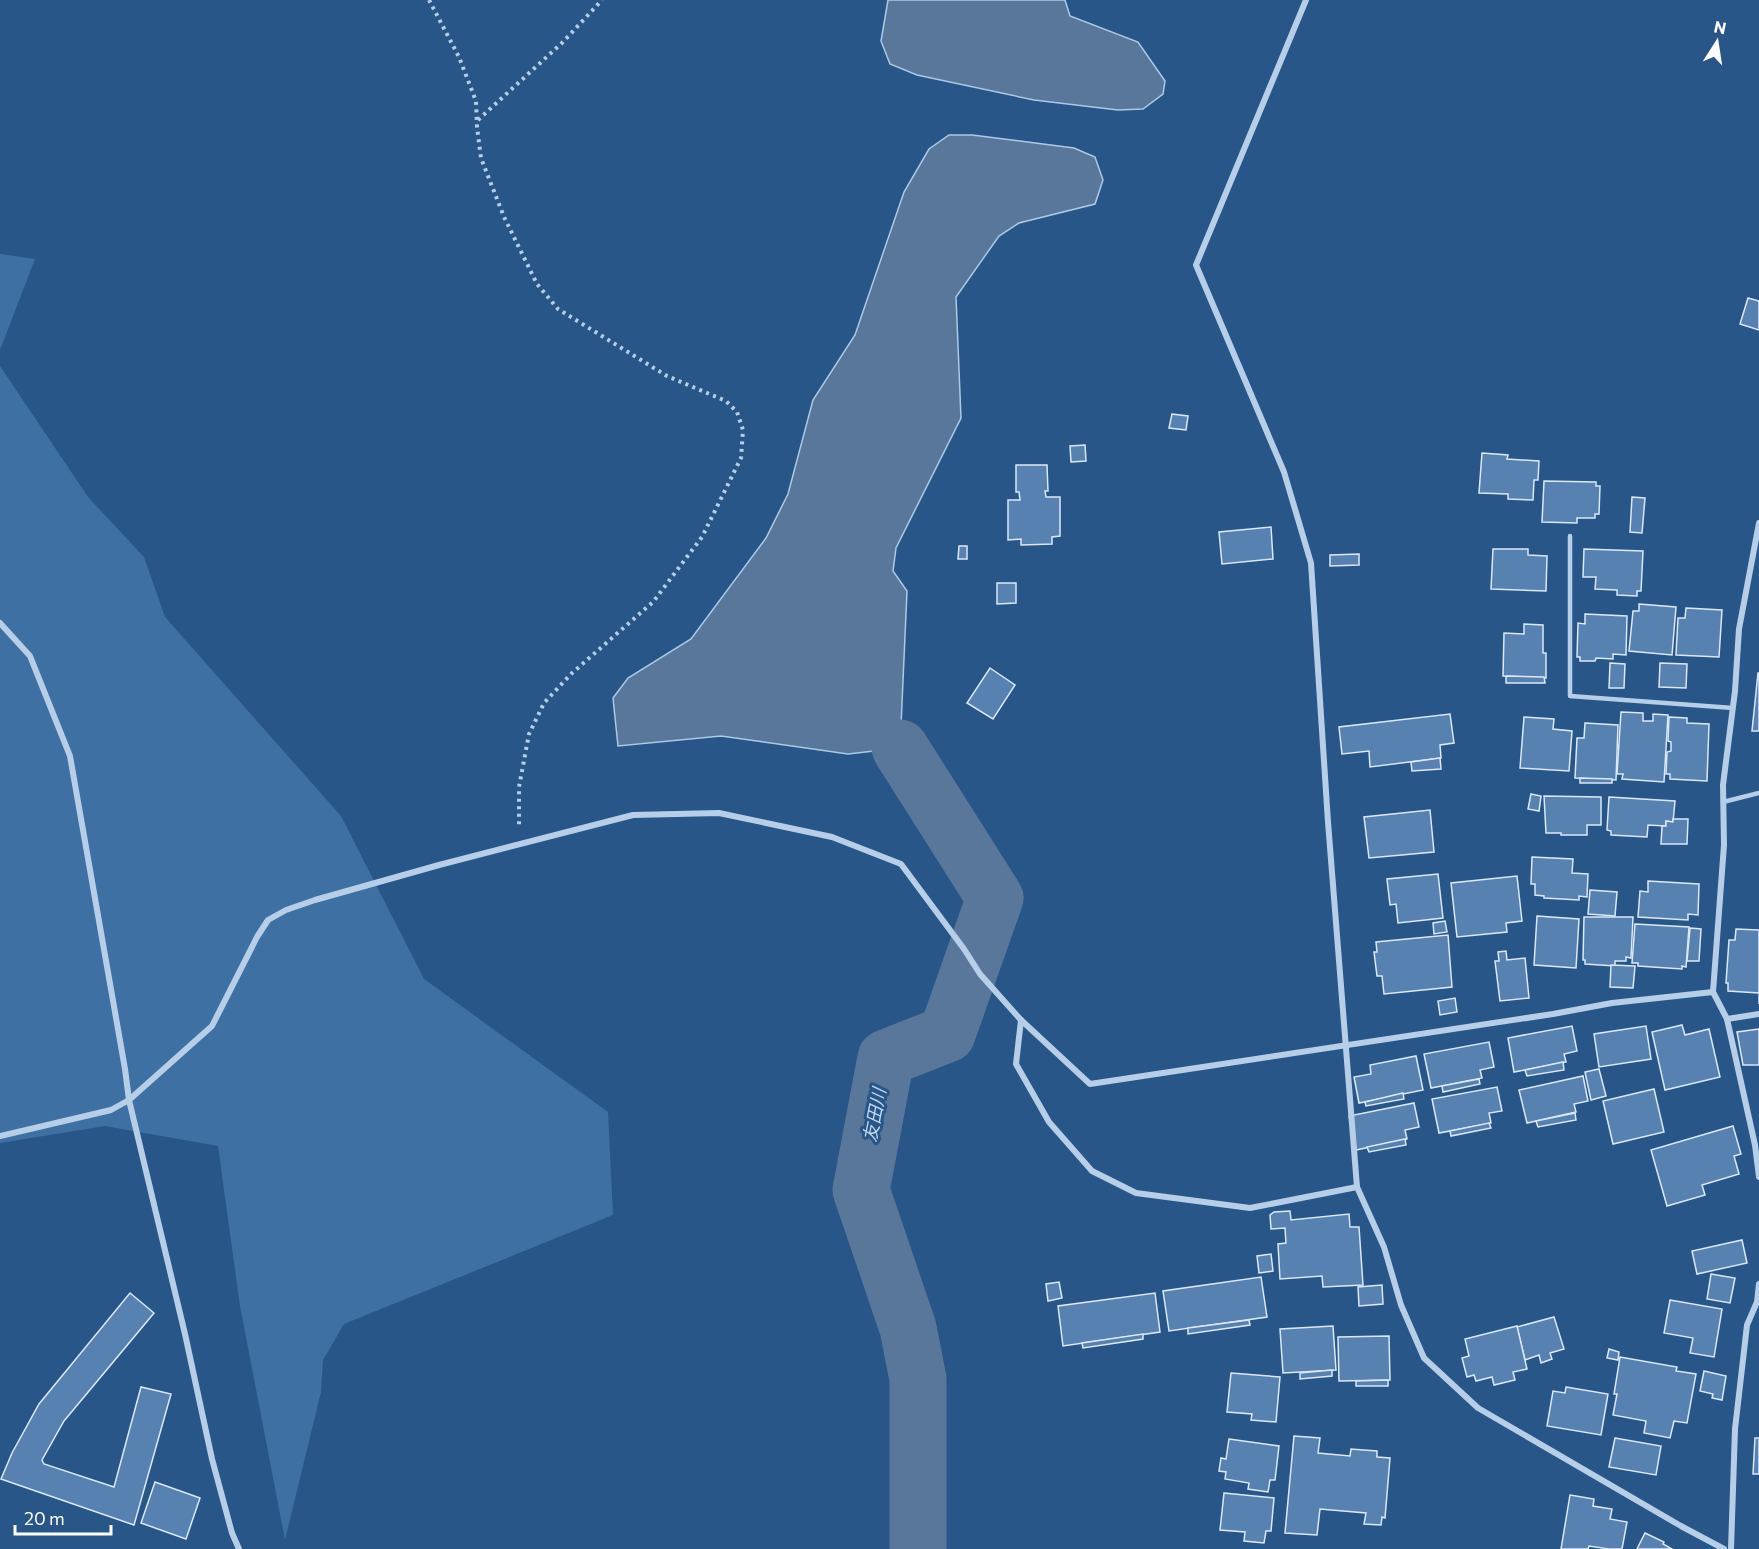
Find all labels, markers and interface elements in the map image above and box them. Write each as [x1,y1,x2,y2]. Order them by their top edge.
north arrow [1687,12,1747,72]
text: N [1712,16,1728,37]
water label: 友田川 [858,1084,890,1143]
scale bar [15,1498,111,1536]
text: 20 m [24,1507,65,1529]

